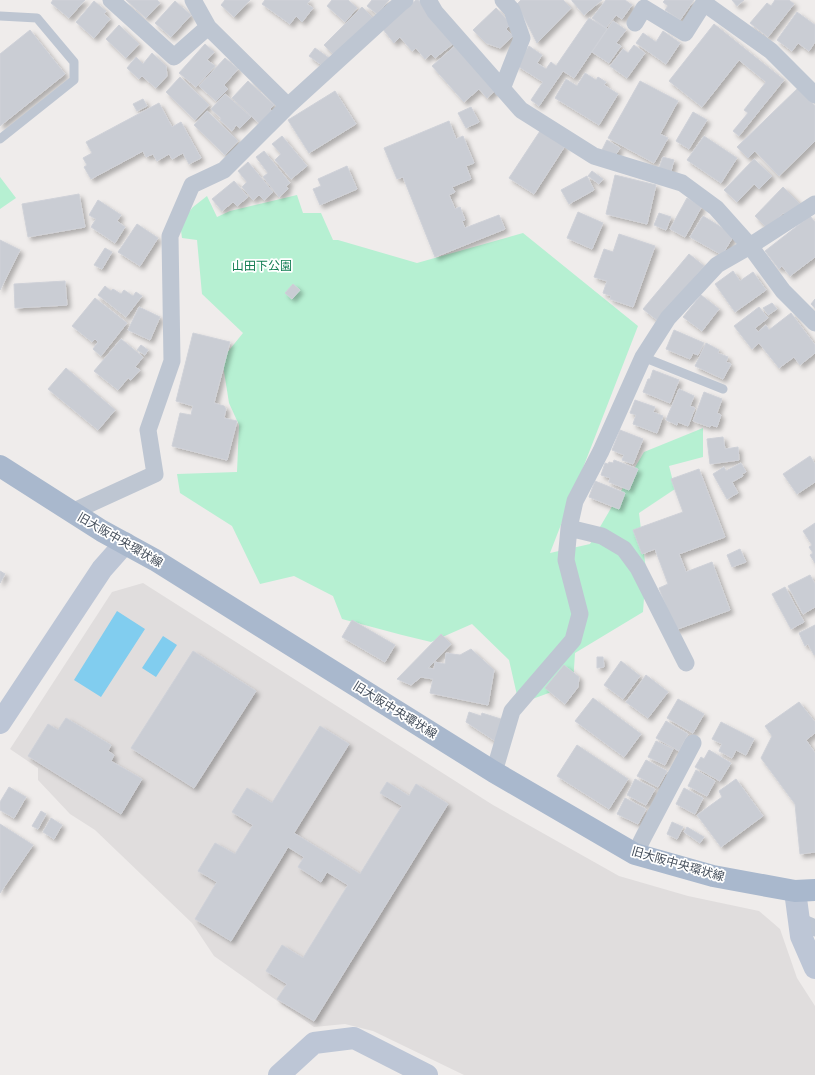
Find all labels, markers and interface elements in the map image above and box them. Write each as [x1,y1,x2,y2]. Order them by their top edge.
park label: 山田下公園 [232,259,292,273]
street label: 旧大阪中央環状線 [75,510,165,570]
street label: 旧大阪中央環状線 [351,679,439,741]
street label: 旧大阪中央環状線 [630,844,726,884]

